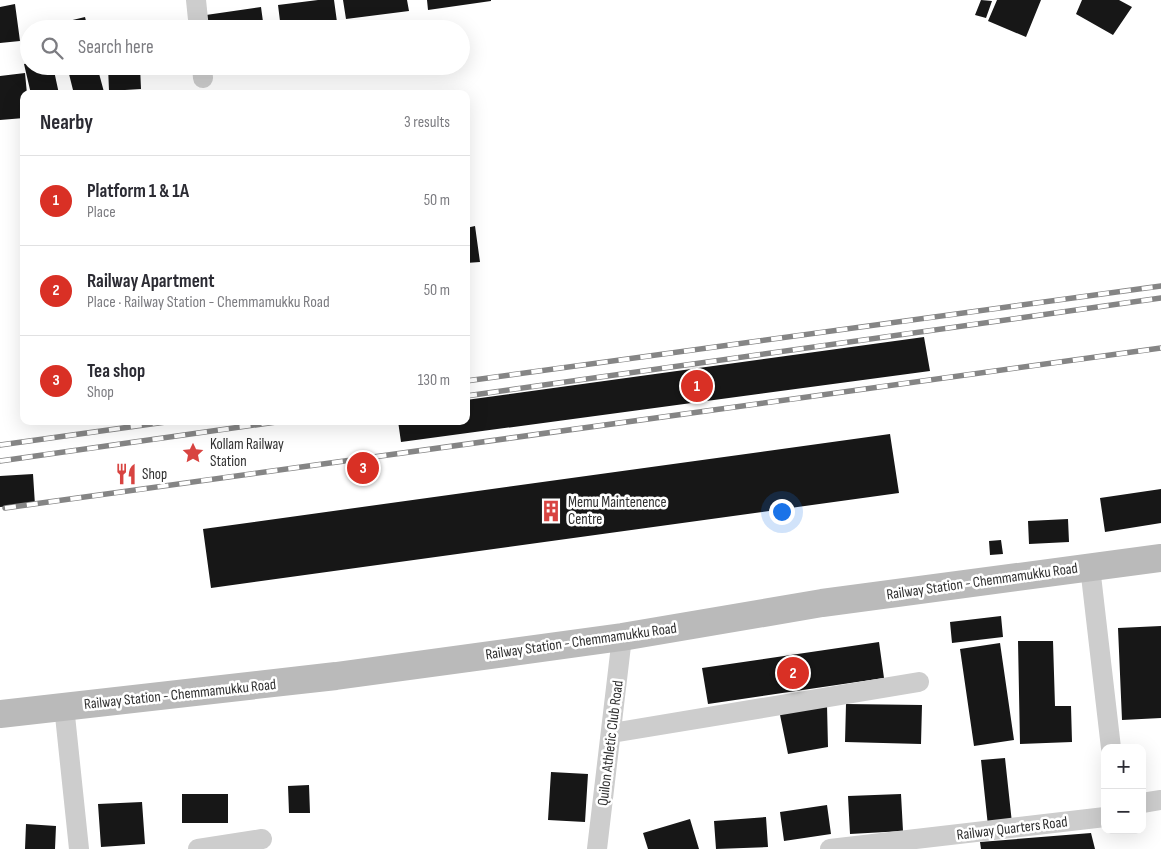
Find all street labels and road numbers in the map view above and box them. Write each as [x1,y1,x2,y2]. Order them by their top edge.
street label: Railway Station - Chemmamukku Road [885,559,1079,604]
street label: Railway Station - Chemmamukku Road [484,619,678,664]
street label: Railway Station - Chemmamukku Road [83,675,277,714]
street label: Quilon Athletic Club Road [593,679,628,807]
street label: Railway Quarters Road [956,812,1069,845]

